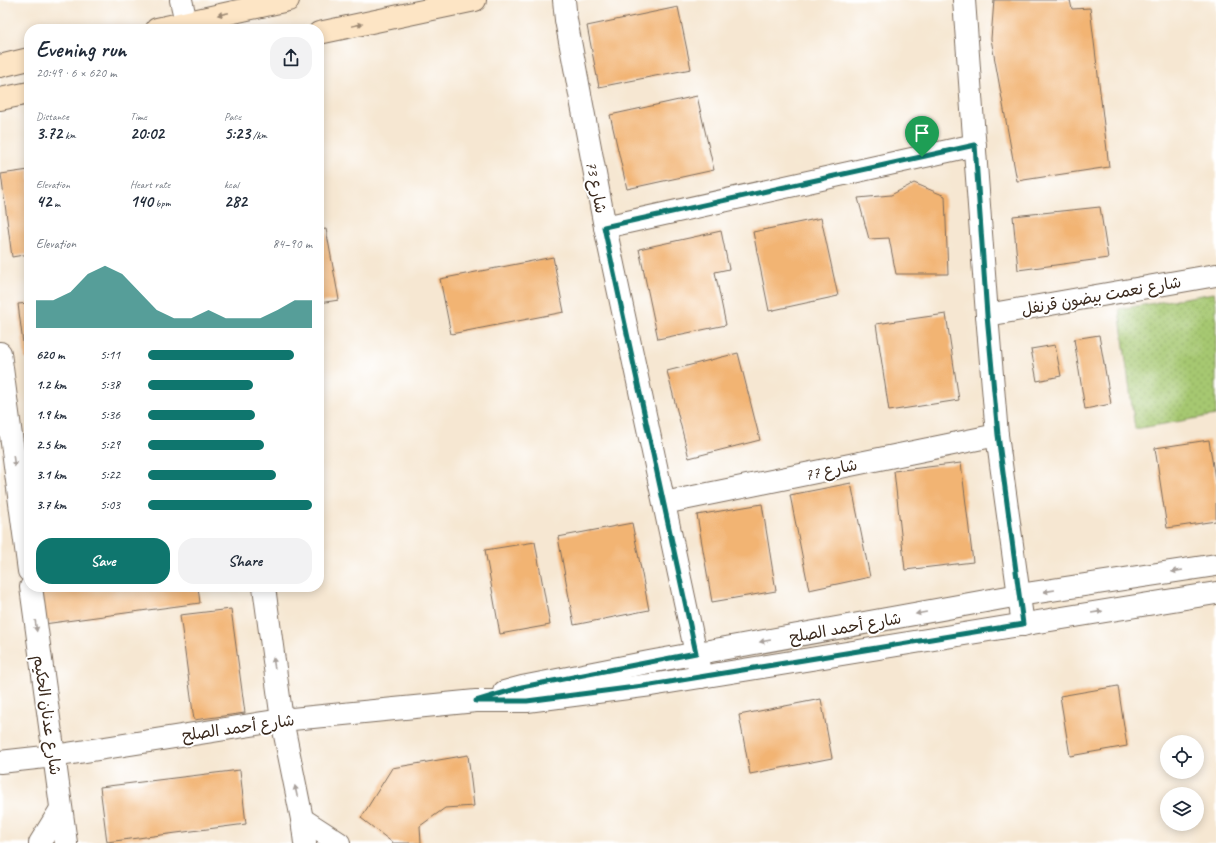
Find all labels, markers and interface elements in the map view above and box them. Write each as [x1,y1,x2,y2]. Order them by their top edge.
one-way arrow [216,12,229,18]
one-way arrow [351,22,363,28]
text: Evening run [36,36,126,64]
button: share [270,37,312,79]
text: 20:49 · 6 × 620 m [36,65,117,81]
text: Distance [36,109,69,123]
text: Time [130,109,147,123]
text: Pace [224,109,241,123]
pin [905,116,939,157]
icon: arrive [911,122,933,144]
text: 3.72 [36,123,62,144]
text: 20:02 [130,123,164,144]
text: 5:23 [224,123,250,144]
text: km [62,128,76,142]
text: /km [250,128,267,142]
street label: شارع 73 [580,159,611,215]
text: Elevation [36,177,70,191]
text: Heart rate [130,177,170,191]
text: kcal [224,177,239,191]
text: 42 [36,191,51,212]
text: 140 [130,191,153,212]
text: 282 [224,191,247,212]
text: m [51,196,60,210]
text: bpm [153,196,171,210]
text: Elevation [36,236,76,252]
text: 84–90 m [272,236,312,252]
street label: شارع نعمت بيضون قرنفل [1020,272,1183,321]
text: 620 m [36,347,64,363]
text: 5:11 [100,347,120,363]
text: 1.2 km [36,377,66,393]
text: 5:38 [100,377,120,393]
text: 1.9 km [36,407,66,423]
text: 5:36 [100,407,120,423]
text: 2.5 km [36,437,66,453]
text: 5:29 [100,437,120,453]
one-way arrow [11,455,17,467]
street label: شارع 77 [803,455,859,486]
text: 3.1 km [36,467,66,483]
text: 5:22 [100,467,120,483]
text: 3.7 km [36,497,66,513]
text: 5:03 [100,497,120,513]
button: Save [36,538,170,584]
button: Share [178,538,312,584]
one-way arrow [1171,568,1184,574]
one-way arrow [1043,588,1055,594]
street label: شارع أحمد الصلح [788,608,903,649]
one-way arrow [1090,609,1103,615]
one-way arrow [915,610,927,616]
one-way arrow [33,620,39,632]
one-way arrow [759,638,771,644]
street label: شارع عدنان الحكيم [27,654,65,777]
one-way arrow [271,657,277,669]
street label: شارع أحمد الصلح [181,710,296,747]
map controls [1160,735,1204,831]
button: locate [1160,735,1204,779]
one-way arrow [293,785,299,797]
button: layers [1160,787,1204,831]

